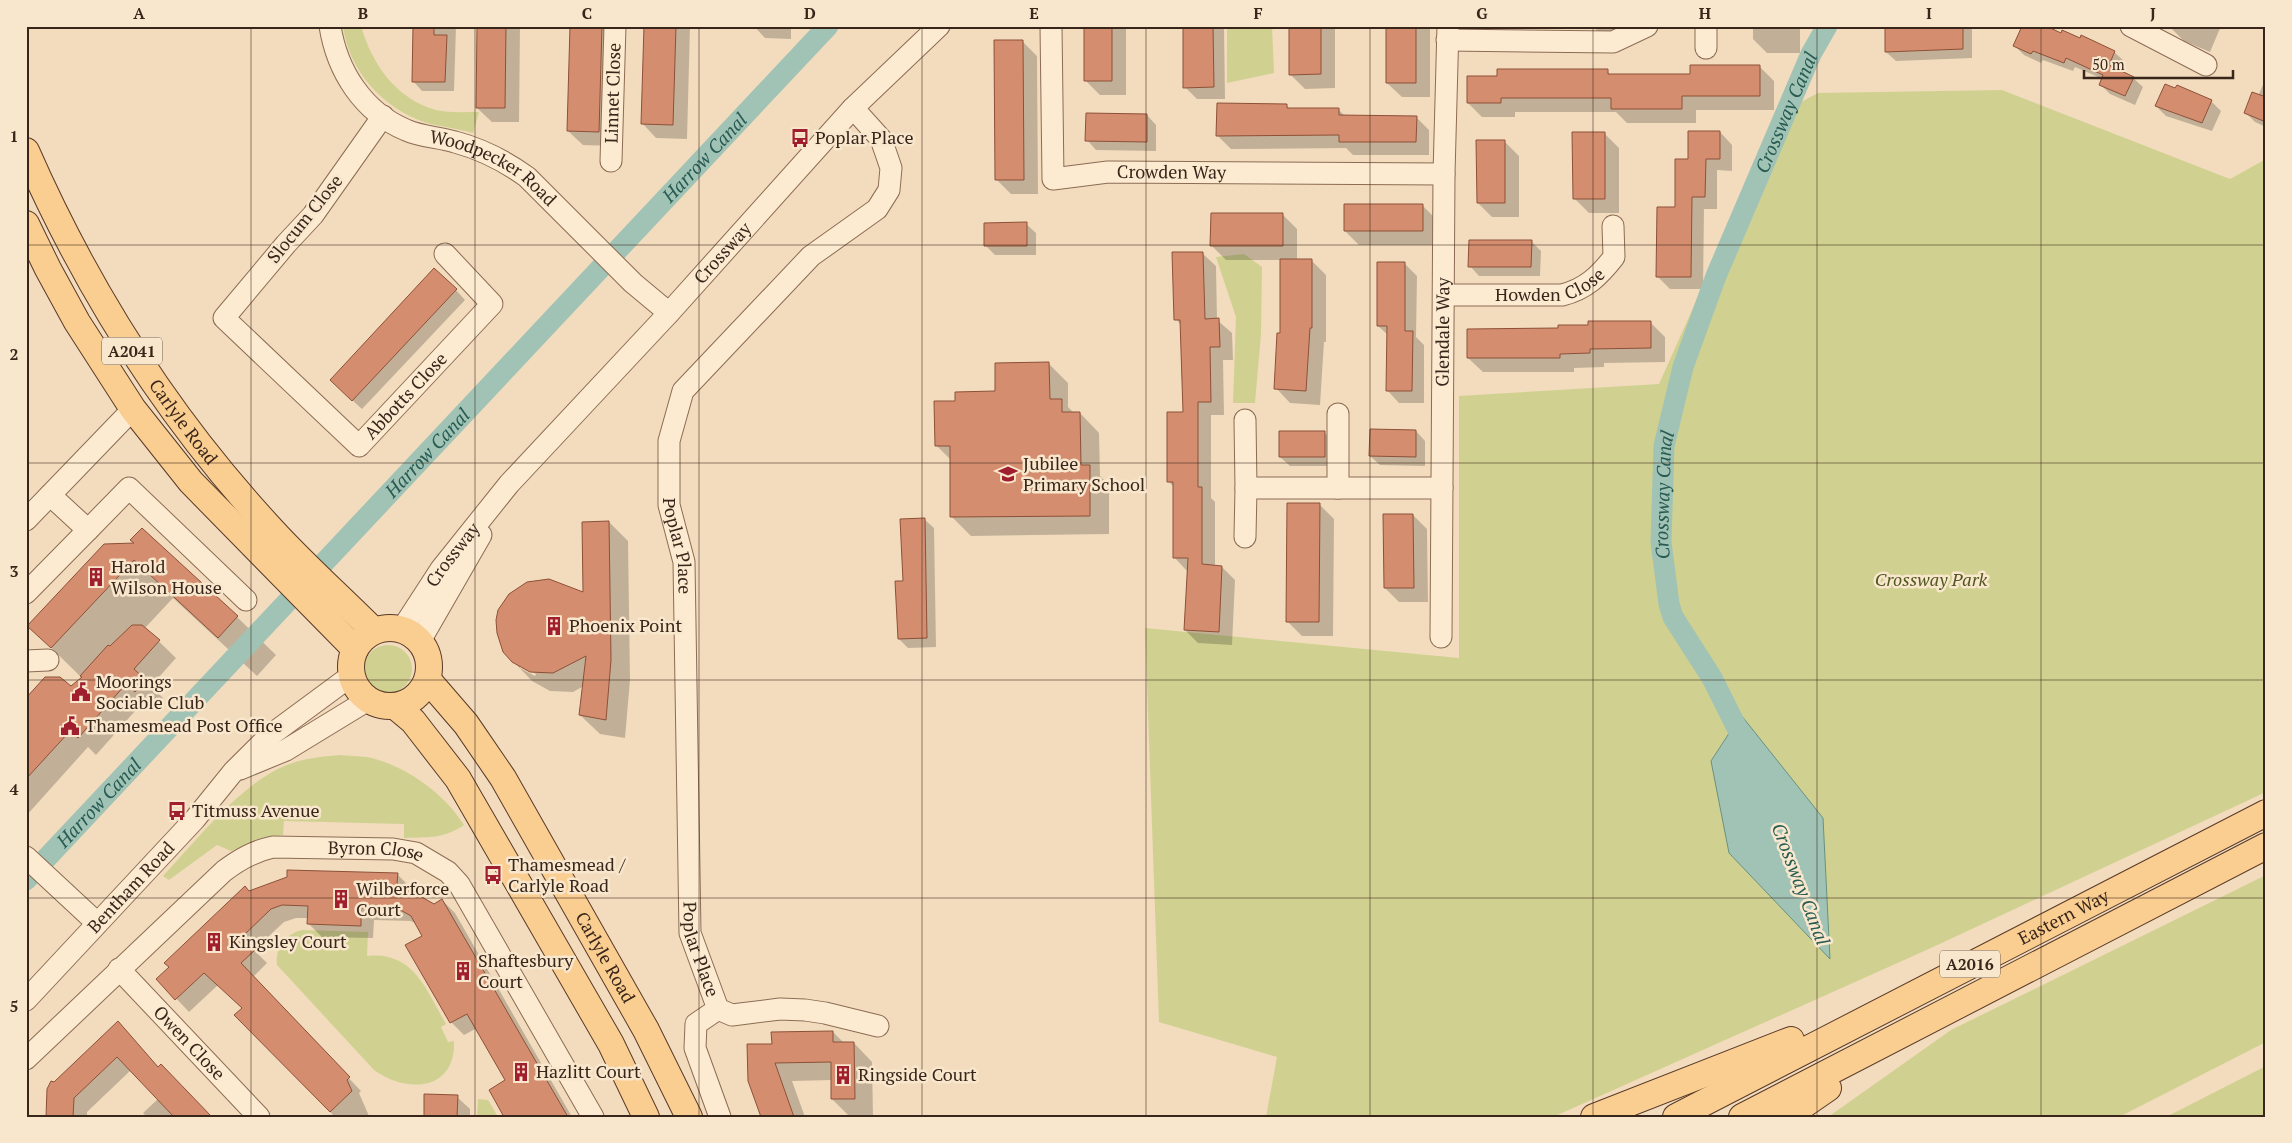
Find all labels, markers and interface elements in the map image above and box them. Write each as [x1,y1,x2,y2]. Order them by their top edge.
text: A [133,2,145,24]
text: B [358,2,368,24]
text: C [582,2,592,24]
text: D [804,2,816,24]
text: E [1029,2,1039,24]
text: F [1253,2,1263,24]
text: G [1476,2,1488,24]
text: H [1699,2,1711,24]
text: I [1926,2,1932,24]
text: J [2150,2,2156,24]
street label: Linnet Close [599,42,626,144]
water label: Crossway Canal [1749,47,1823,177]
scale bar [2084,48,2233,80]
text: 50 m [2092,54,2125,74]
water label: Harrow Canal [655,107,753,208]
street label: Woodpecker Road [428,124,562,211]
text: 1 [9,125,19,147]
place label: Poplar Place [815,125,913,149]
bus stop icon: Poplar Place [789,127,811,149]
street label: Crowden Way [1117,159,1227,184]
street label: Slocum Close [261,169,347,268]
street label: Crossway [688,216,757,289]
street label: Howden Close [1495,262,1609,306]
street label: Glendale Way [1430,276,1454,387]
road number: A2041 [102,338,162,364]
text: 2 [9,343,19,365]
street label: Abbotts Close [358,347,452,444]
street label: Carlyle Road [144,374,224,469]
water label: Harrow Canal [378,402,475,503]
water label: Crossway Canal [1648,427,1679,561]
place label: Jubilee Primary School [1023,451,1145,496]
school or university icon: Jubilee Primary School [997,463,1019,485]
street label: Poplar Place [658,498,698,595]
street label: Crossway [420,516,485,591]
place label: Harold Wilson House [111,554,222,599]
text: 3 [9,560,19,582]
building icon: Harold Wilson House [85,566,107,588]
park label: Crossway Park [1875,567,1988,591]
place label: Phoenix Point [569,613,682,637]
building icon: Phoenix Point [543,615,565,637]
place label: Moorings Sociable Club [96,669,204,714]
public building icon: Moorings Sociable Club [70,681,92,703]
place label: Thamesmead Post Office [85,713,283,737]
public building icon: Thamesmead Post Office [59,715,81,737]
water label: Harrow Canal [49,752,147,853]
text: 4 [9,778,19,800]
place label: Titmuss Avenue [192,798,320,822]
bus stop icon: Titmuss Avenue [166,800,188,822]
water label: Crossway Canal [1767,819,1837,949]
street label: Byron Close [328,835,429,866]
street label: Bentham Road [82,836,179,938]
place label: Thamesmead / Carlyle Road [508,852,626,897]
bus stop icon: Thamesmead / Carlyle Road [482,864,504,886]
place label: Wilberforce Court [356,876,449,921]
street label: Eastern Way [2014,883,2113,950]
building icon: Wilberforce Court [330,888,352,910]
street label: Poplar Place [678,902,725,1000]
street label: Carlyle Road [570,907,641,1007]
place label: Kingsley Court [229,929,347,953]
building icon: Kingsley Court [203,931,225,953]
place label: Shaftesbury Court [478,948,574,993]
road number: A2016 [1940,951,2000,978]
building icon: Shaftesbury Court [452,960,474,982]
text: 5 [9,995,19,1017]
street label: Owen Close [149,1000,231,1085]
place label: Hazlitt Court [536,1059,641,1083]
building icon: Hazlitt Court [510,1061,532,1083]
place label: Ringside Court [858,1062,977,1086]
building icon: Ringside Court [832,1064,854,1086]

